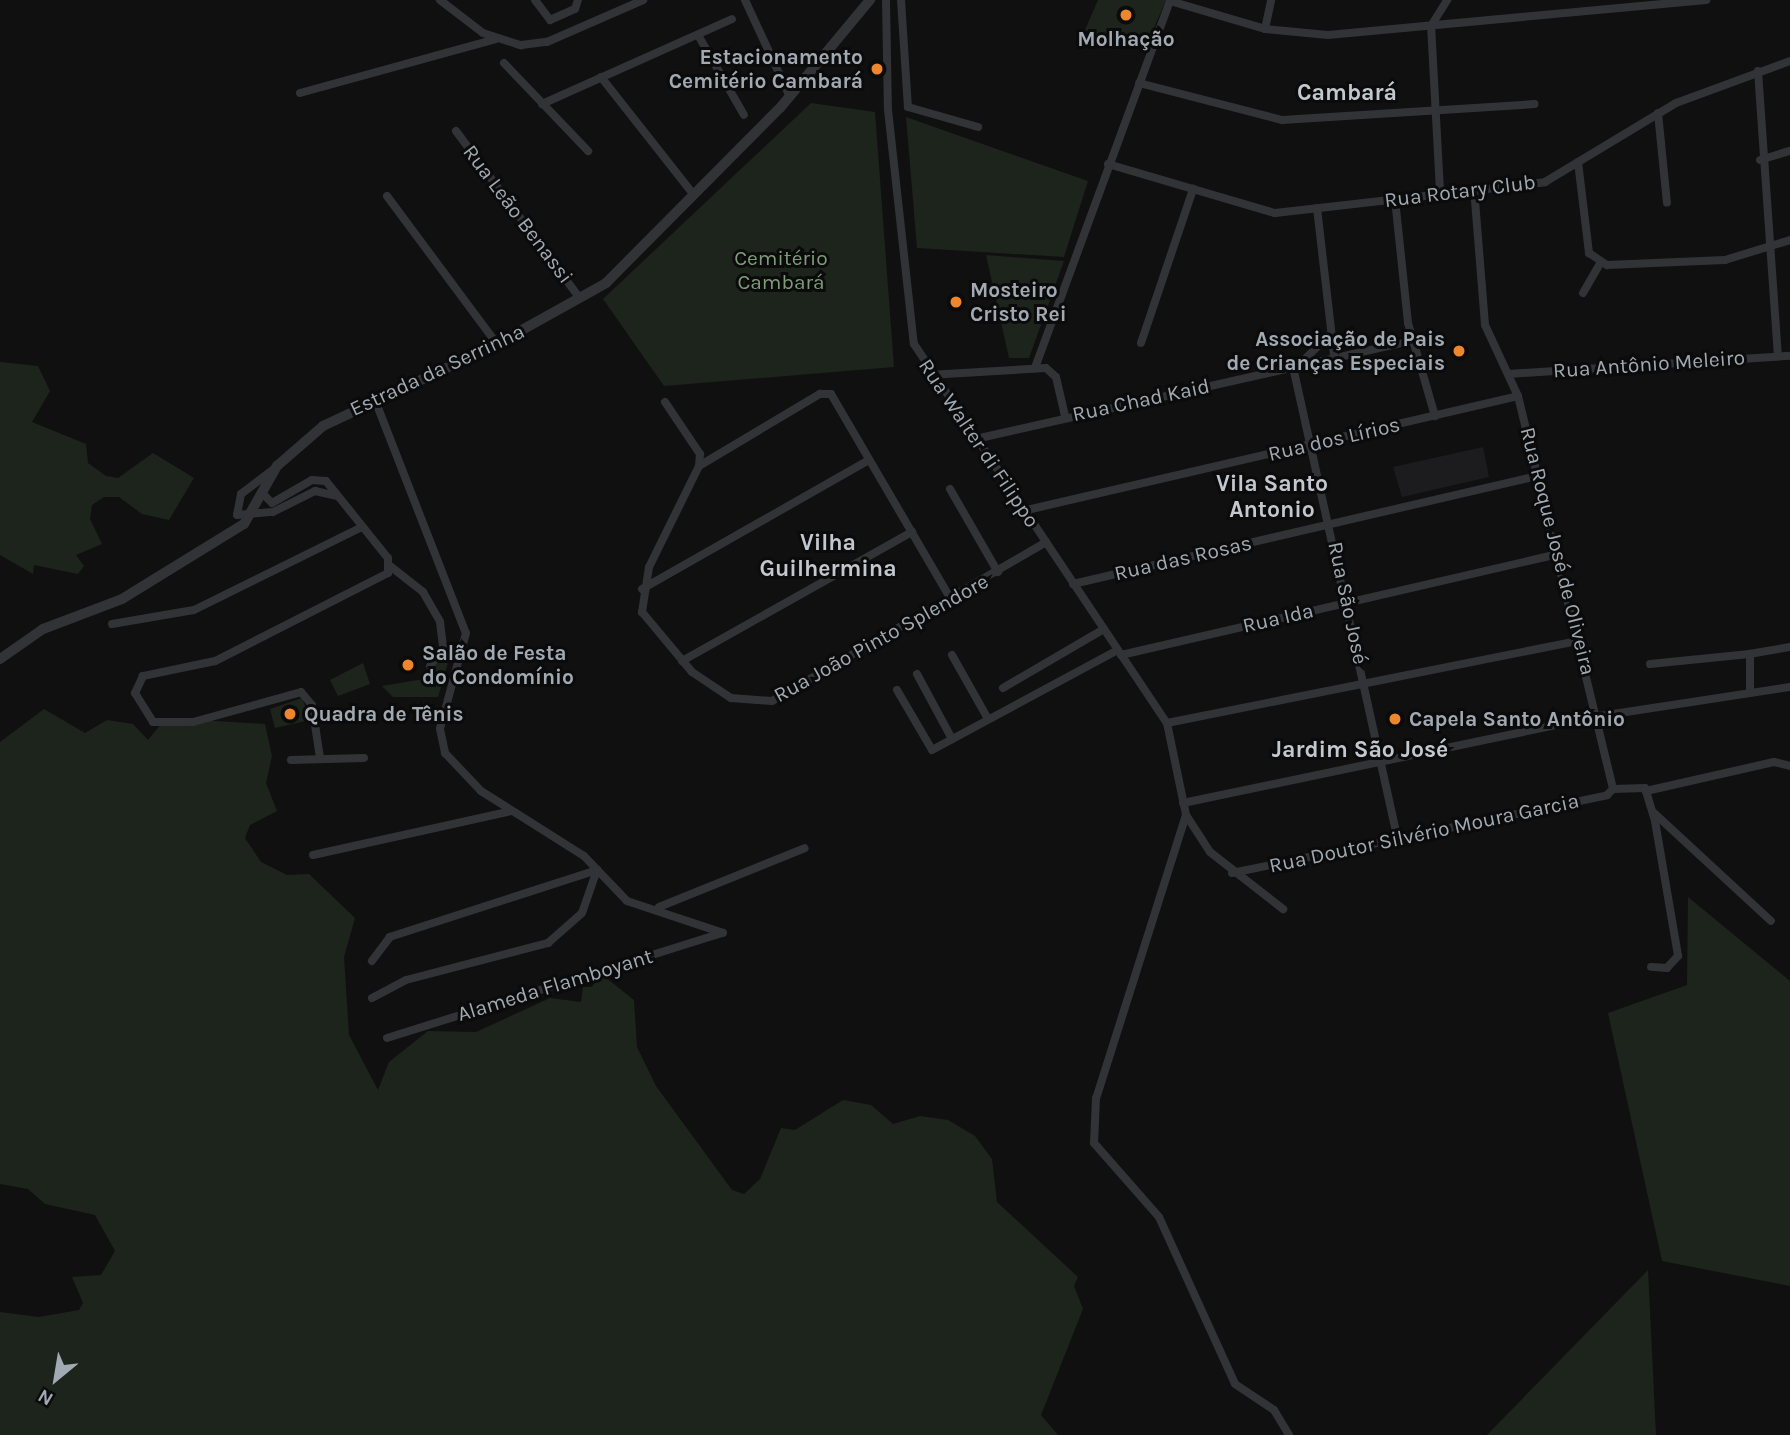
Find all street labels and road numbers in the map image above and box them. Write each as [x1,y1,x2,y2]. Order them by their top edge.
street label: Rua Leão Benassi [458,140,578,288]
street label: Rua Rotary Club [1383,169,1537,213]
street label: Estrada da Serrinha [346,318,528,422]
street label: Rua Antônio Meleiro [1552,345,1746,383]
street label: Rua Walter di Filippo [913,354,1045,532]
street label: Rua Chad Kaid [1070,373,1212,427]
street label: Rua dos Lírios [1266,412,1402,466]
street label: Rua Roque José de Oliveira [1515,424,1601,678]
street label: Rua das Rosas [1112,530,1254,586]
street label: Rua São José [1323,539,1373,667]
street label: Rua João Pinto Splendore [769,568,993,708]
street label: Rua Ida [1240,598,1316,638]
street label: Rua Doutor Silvério Moura Garcia [1267,788,1581,878]
street label: Alameda Flamboyant [454,943,656,1027]

